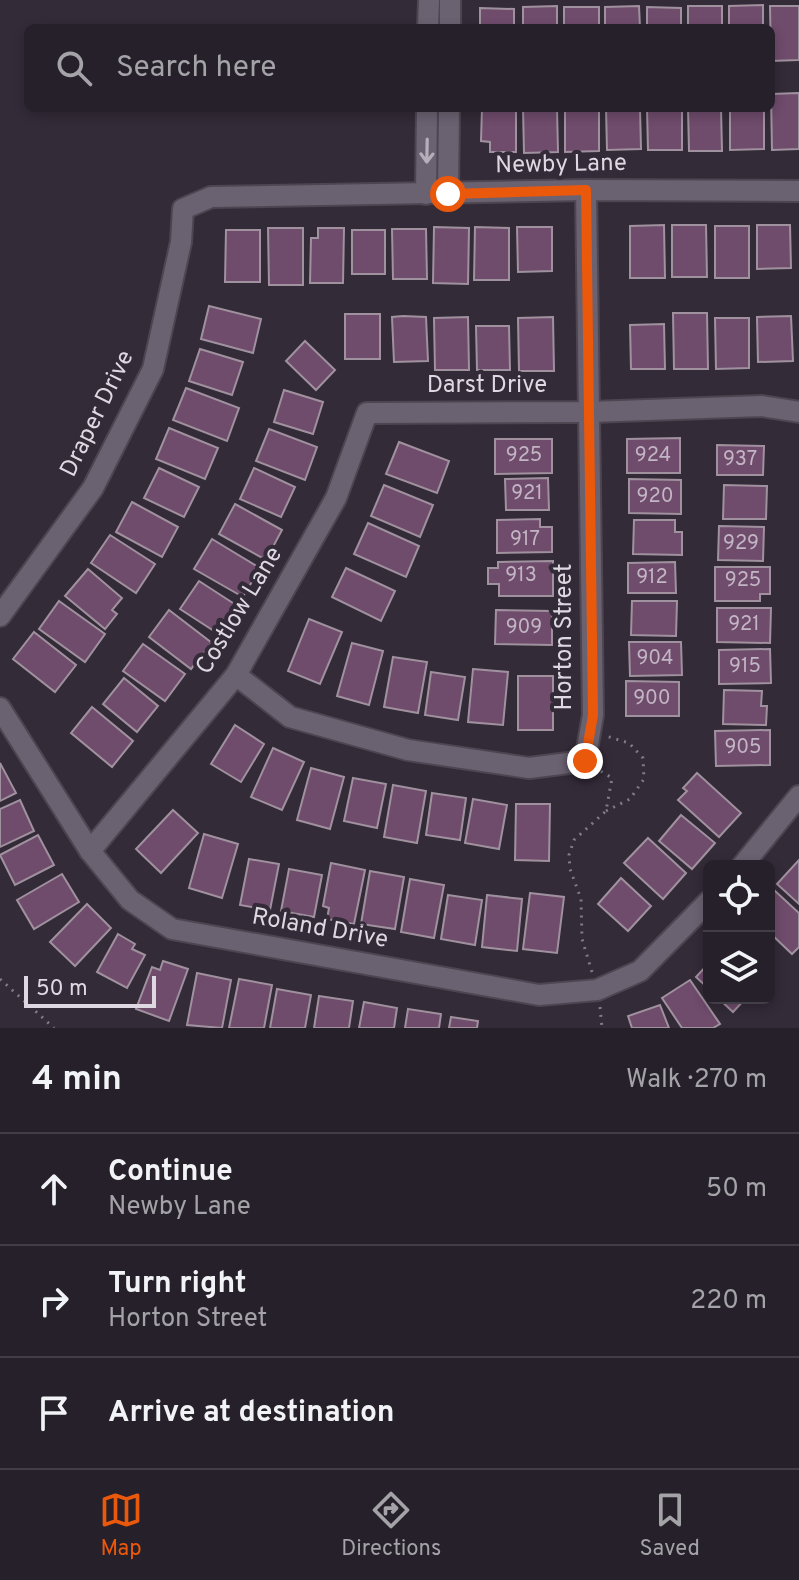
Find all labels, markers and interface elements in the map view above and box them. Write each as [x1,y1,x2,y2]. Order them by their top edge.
search box [24,24,775,112]
icon: search [52,46,96,90]
text: Search here [116,50,276,87]
one-way arrow [419,137,435,164]
street label: Newby Lane [495,149,627,181]
route start [430,176,466,212]
street label: Draper Drive [54,346,142,482]
street label: Darst Drive [427,371,547,401]
house number: 925 [506,443,542,469]
house number: 924 [635,443,671,469]
house number: 937 [723,447,757,473]
house number: 921 [511,481,543,507]
house number: 920 [636,484,674,510]
house number: 917 [510,527,540,553]
house number: 929 [723,531,759,557]
street label: Costlow Lane [190,542,290,680]
house number: 913 [505,563,537,589]
street label: Horton Street [550,563,580,711]
house number: 912 [636,565,668,591]
house number: 925 [725,568,761,594]
house number: 921 [728,612,760,638]
house number: 909 [506,615,542,641]
house number: 904 [636,646,674,672]
house number: 915 [729,654,761,680]
house number: 900 [633,686,671,712]
house number: 905 [724,735,762,761]
route end [567,743,603,779]
map controls [703,860,775,1004]
button: locate [703,860,775,932]
street label: Roland Drive [250,902,390,956]
button: layers [703,932,775,1004]
scale bar [24,972,156,1008]
text: 50 m [36,976,88,1003]
text: 4 min [32,1059,122,1102]
text: Walk · 270 m [626,1064,767,1097]
text: Continue [108,1154,233,1191]
icon: ahead [32,1167,76,1211]
text: 50 m [706,1173,767,1206]
text: Newby Lane [108,1191,251,1224]
text: Turn right [108,1266,246,1303]
icon: right [32,1279,76,1323]
text: 220 m [690,1285,767,1318]
text: Horton Street [108,1303,267,1336]
icon: arrive [32,1391,76,1435]
text: Arrive at destination [108,1395,394,1432]
tab: Map [99,1488,143,1563]
tab: Directions [341,1488,441,1563]
tab: Saved [639,1488,700,1563]

